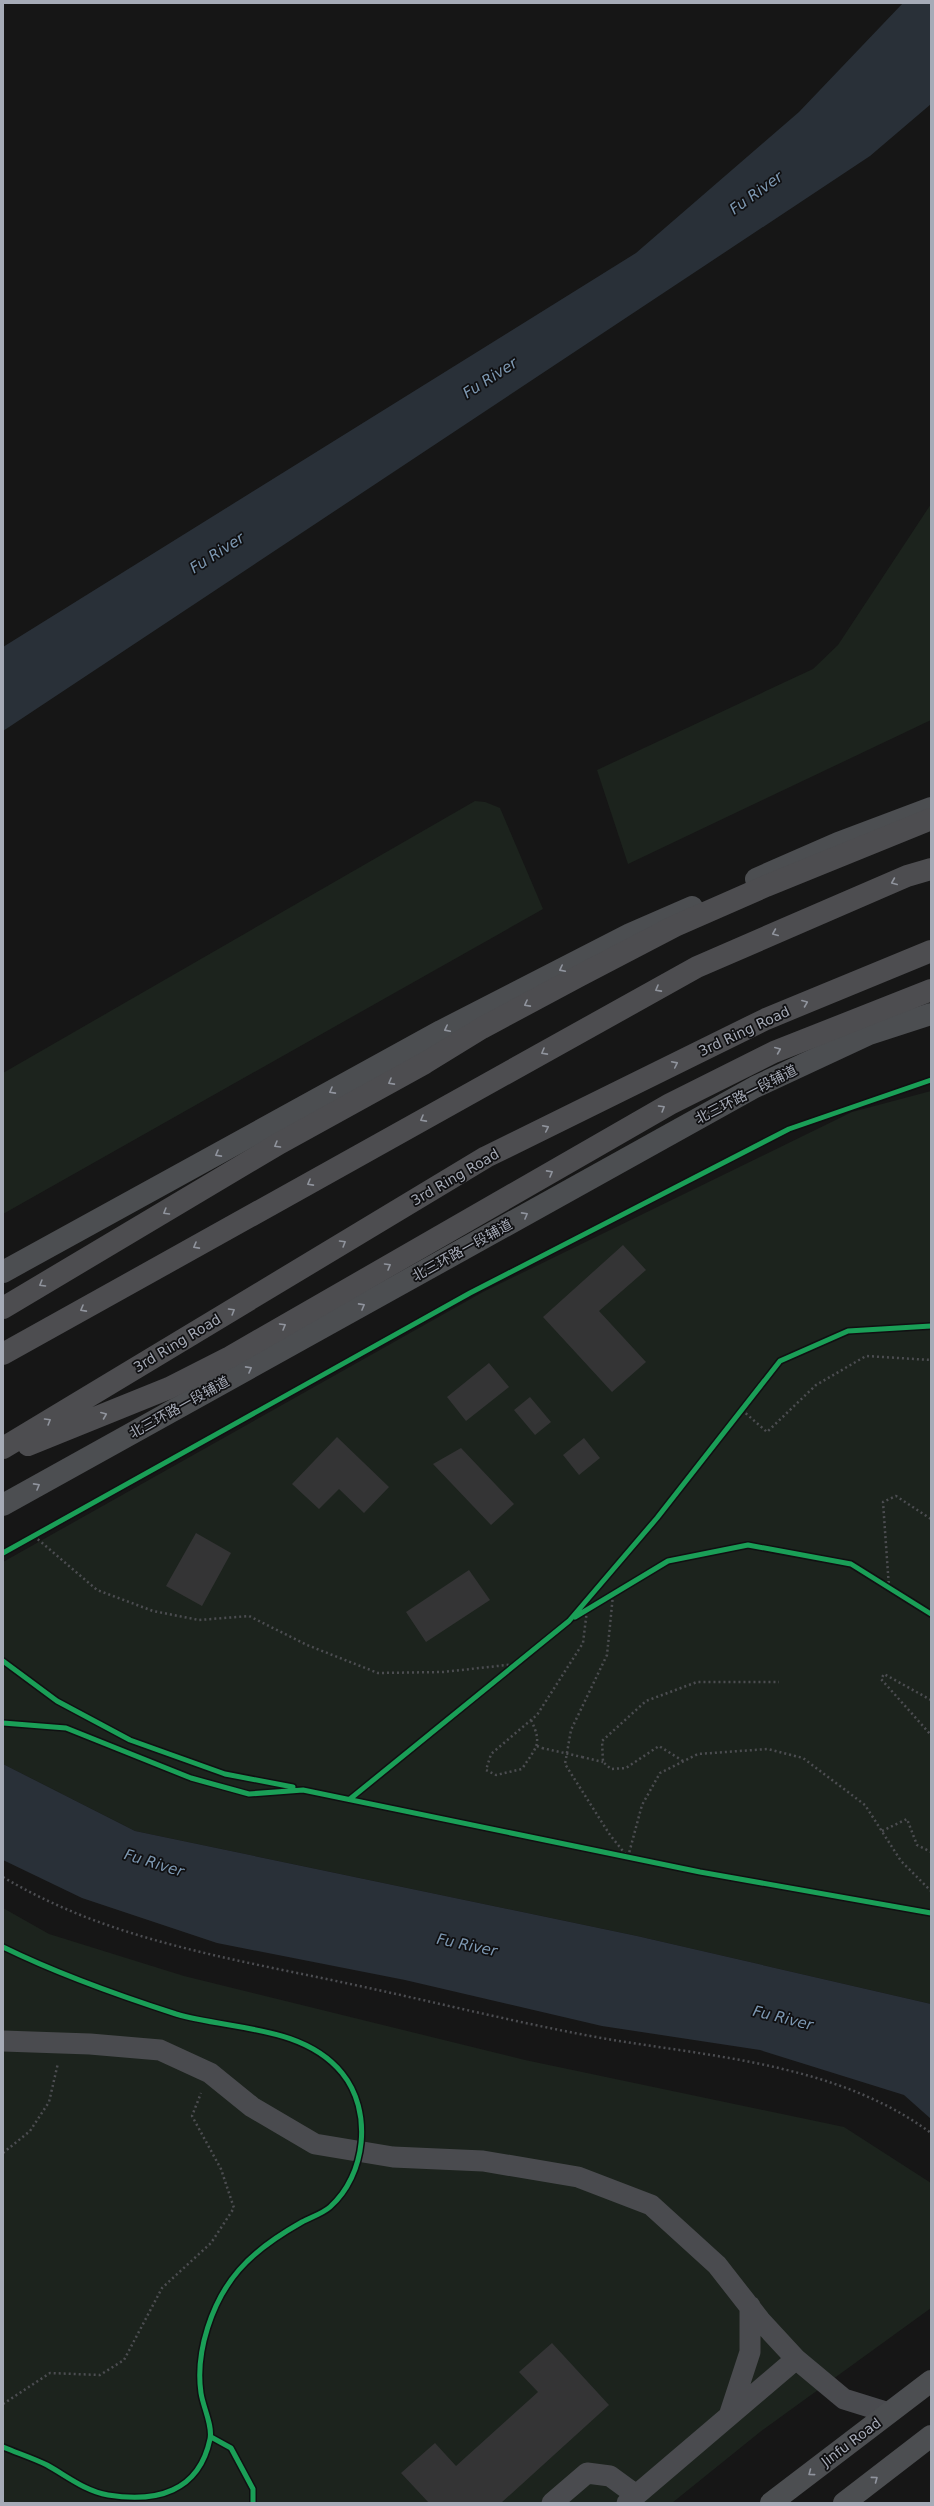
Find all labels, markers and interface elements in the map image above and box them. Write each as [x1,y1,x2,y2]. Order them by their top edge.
water label: Fu River [726,167,787,218]
water label: Fu River [459,353,521,402]
water label: Fu River [186,528,248,577]
one-way arrow [891,877,898,885]
one-way arrow [771,928,779,936]
one-way arrow [559,964,566,972]
one-way arrow [654,984,662,992]
one-way arrow [524,999,531,1007]
one-way arrow [801,999,808,1007]
street label: 3rd Ring Road [696,1003,792,1059]
one-way arrow [443,1024,451,1031]
one-way arrow [774,1047,782,1055]
one-way arrow [541,1048,548,1055]
one-way arrow [670,1061,678,1069]
street label: 北三环路一段辅道 [692,1061,800,1127]
one-way arrow [388,1077,395,1085]
one-way arrow [329,1086,337,1094]
one-way arrow [658,1106,665,1113]
one-way arrow [420,1115,427,1122]
one-way arrow [541,1125,549,1133]
one-way arrow [274,1140,281,1147]
street label: 3rd Ring Road [408,1145,502,1209]
one-way arrow [215,1149,223,1156]
one-way arrow [545,1171,553,1178]
one-way arrow [307,1178,314,1185]
one-way arrow [163,1207,170,1214]
one-way arrow [521,1213,528,1220]
street label: 北三环路一段辅道 [409,1216,515,1284]
one-way arrow [193,1241,200,1248]
one-way arrow [339,1241,346,1248]
one-way arrow [384,1263,391,1270]
one-way arrow [39,1280,46,1287]
one-way arrow [358,1303,365,1310]
one-way arrow [80,1305,87,1312]
one-way arrow [228,1308,235,1315]
street label: 3rd Ring Road [131,1311,223,1375]
one-way arrow [279,1324,286,1331]
one-way arrow [244,1366,252,1373]
street label: 北三环路一段辅道 [126,1373,232,1441]
one-way arrow [101,1412,108,1420]
one-way arrow [44,1418,51,1426]
one-way arrow [33,1484,40,1491]
water label: Fu River [122,1845,187,1881]
water label: Fu River [435,1930,500,1960]
water label: Fu River [751,2002,816,2034]
street label: Jinfu Road [817,2414,884,2470]
one-way arrow [808,2468,815,2475]
one-way arrow [870,2477,877,2484]

